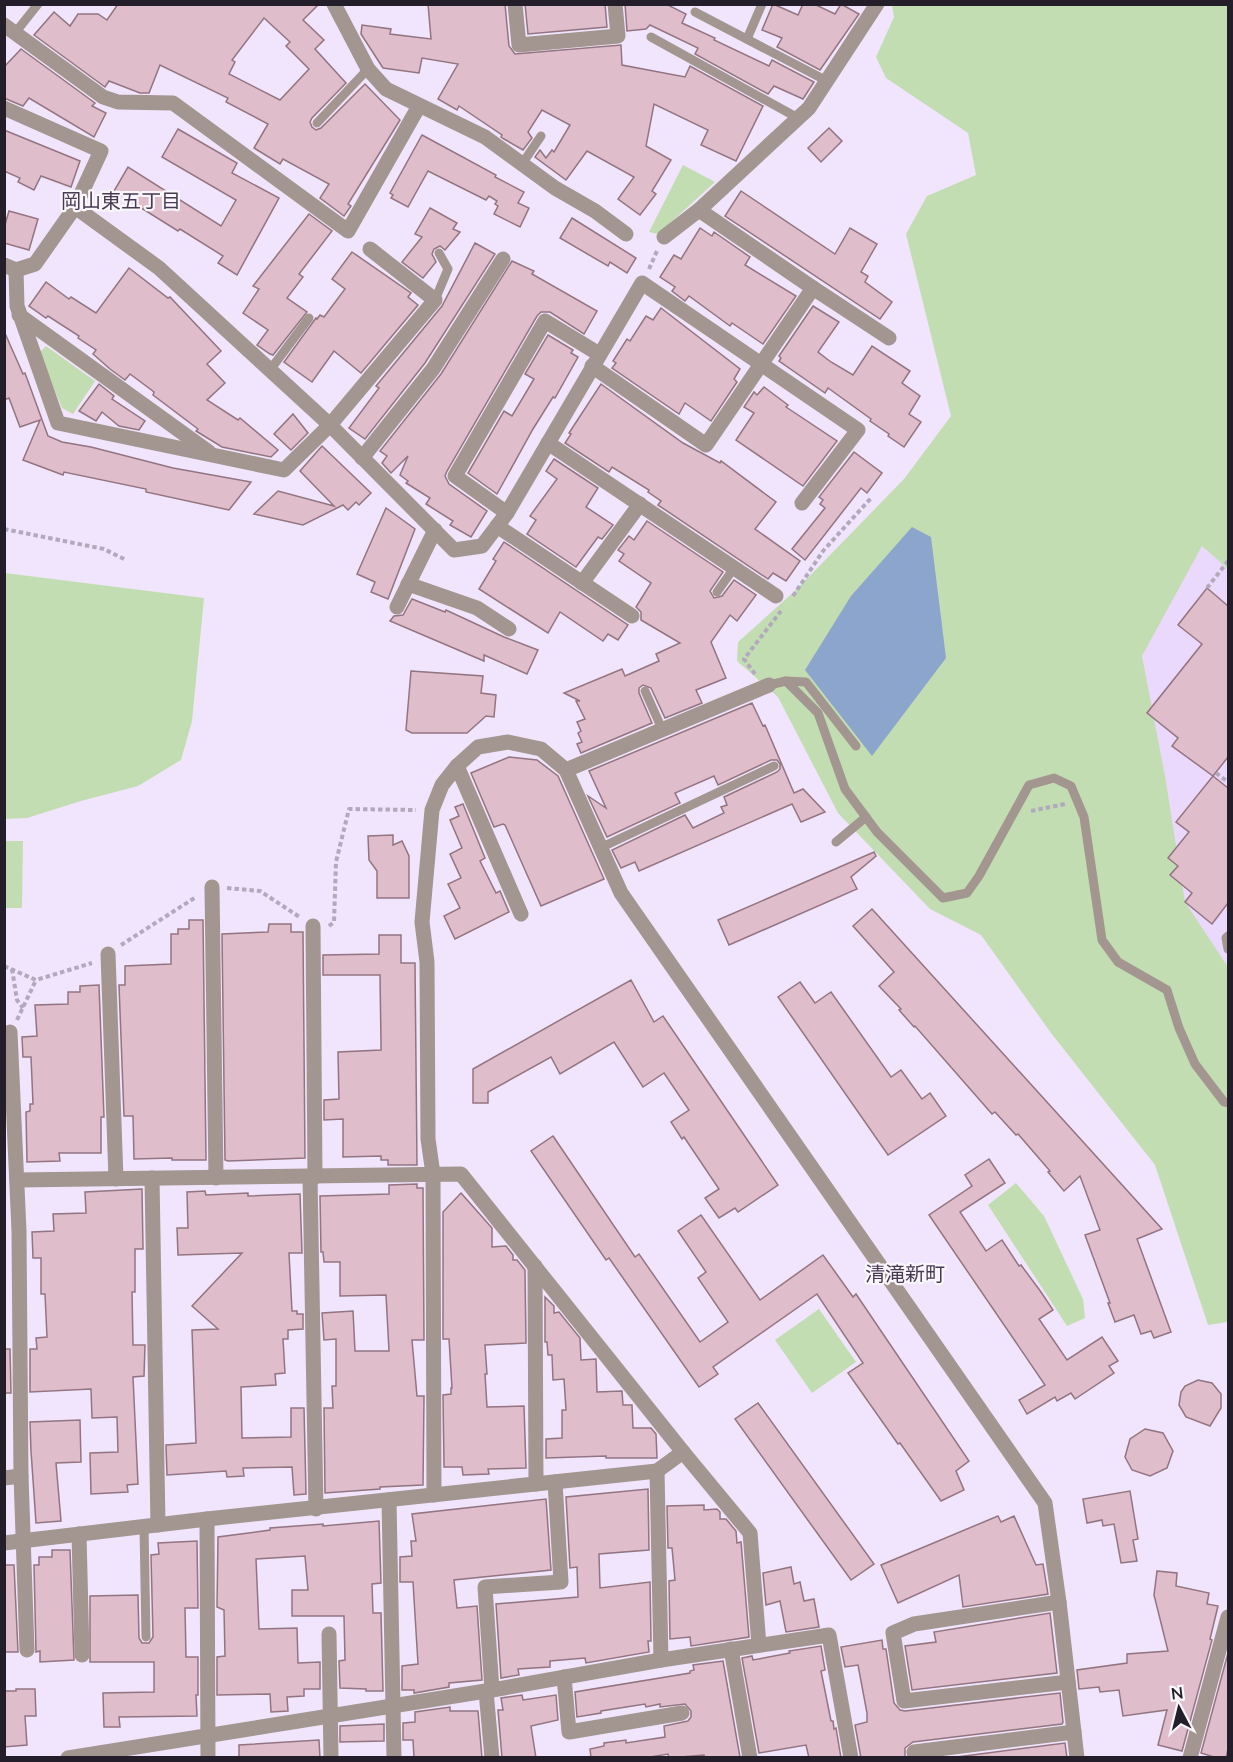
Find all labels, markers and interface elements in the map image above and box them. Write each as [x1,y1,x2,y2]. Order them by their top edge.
district label: 岡山東五丁目 [61,188,181,212]
district label: 清滝新町 [865,1261,945,1285]
north arrow [1149,1678,1209,1738]
text: N [1170,1682,1184,1703]

